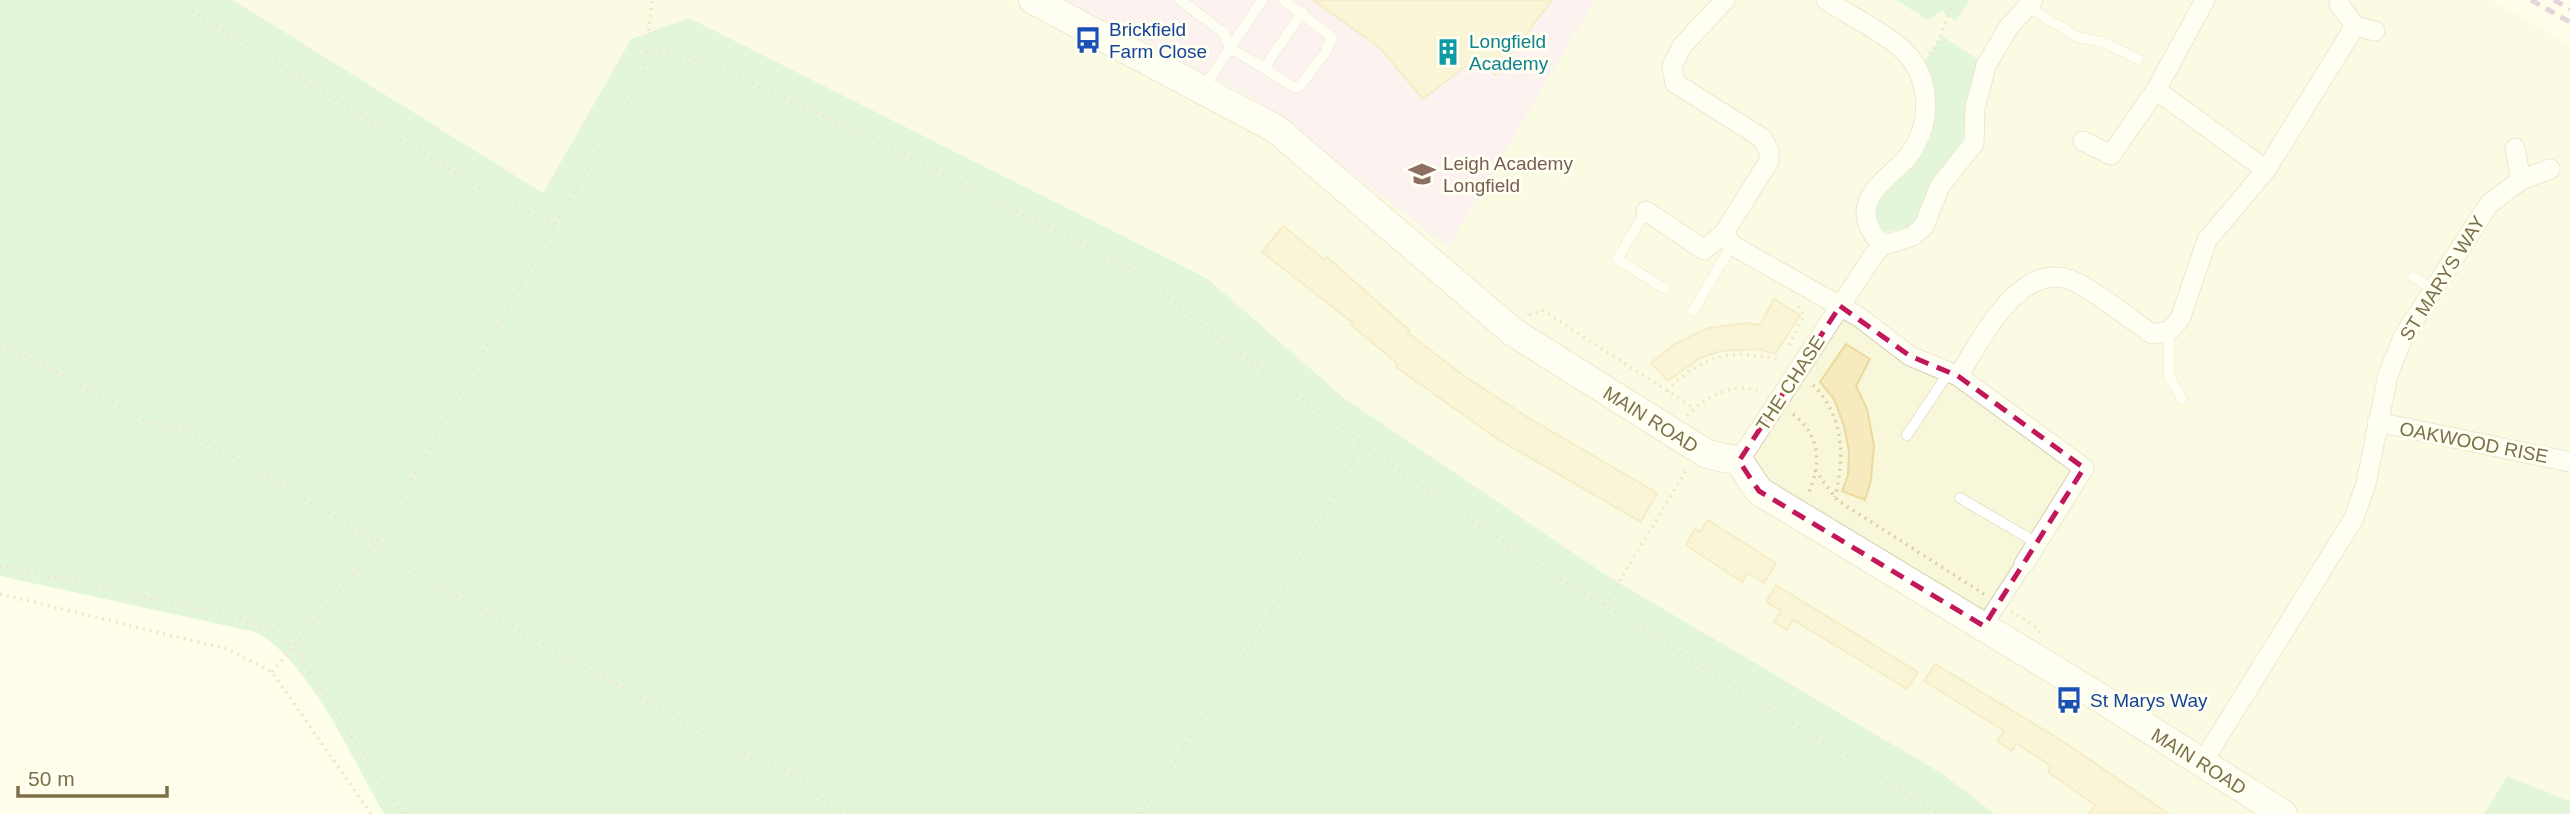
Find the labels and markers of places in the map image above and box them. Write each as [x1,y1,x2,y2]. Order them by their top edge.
place label: Brickfield Farm Close [1109,19,1207,62]
bus stop icon: Brickfield Farm Close [1073,25,1103,55]
place label: Longfield Academy [1469,31,1549,74]
building icon: Longfield Academy [1433,37,1463,67]
place label: Leigh Academy Longfield [1443,153,1573,196]
school or university icon: Leigh Academy Longfield [1407,159,1437,189]
bus stop icon: St Marys Way [2054,685,2084,715]
place label: St Marys Way [2090,690,2208,711]

